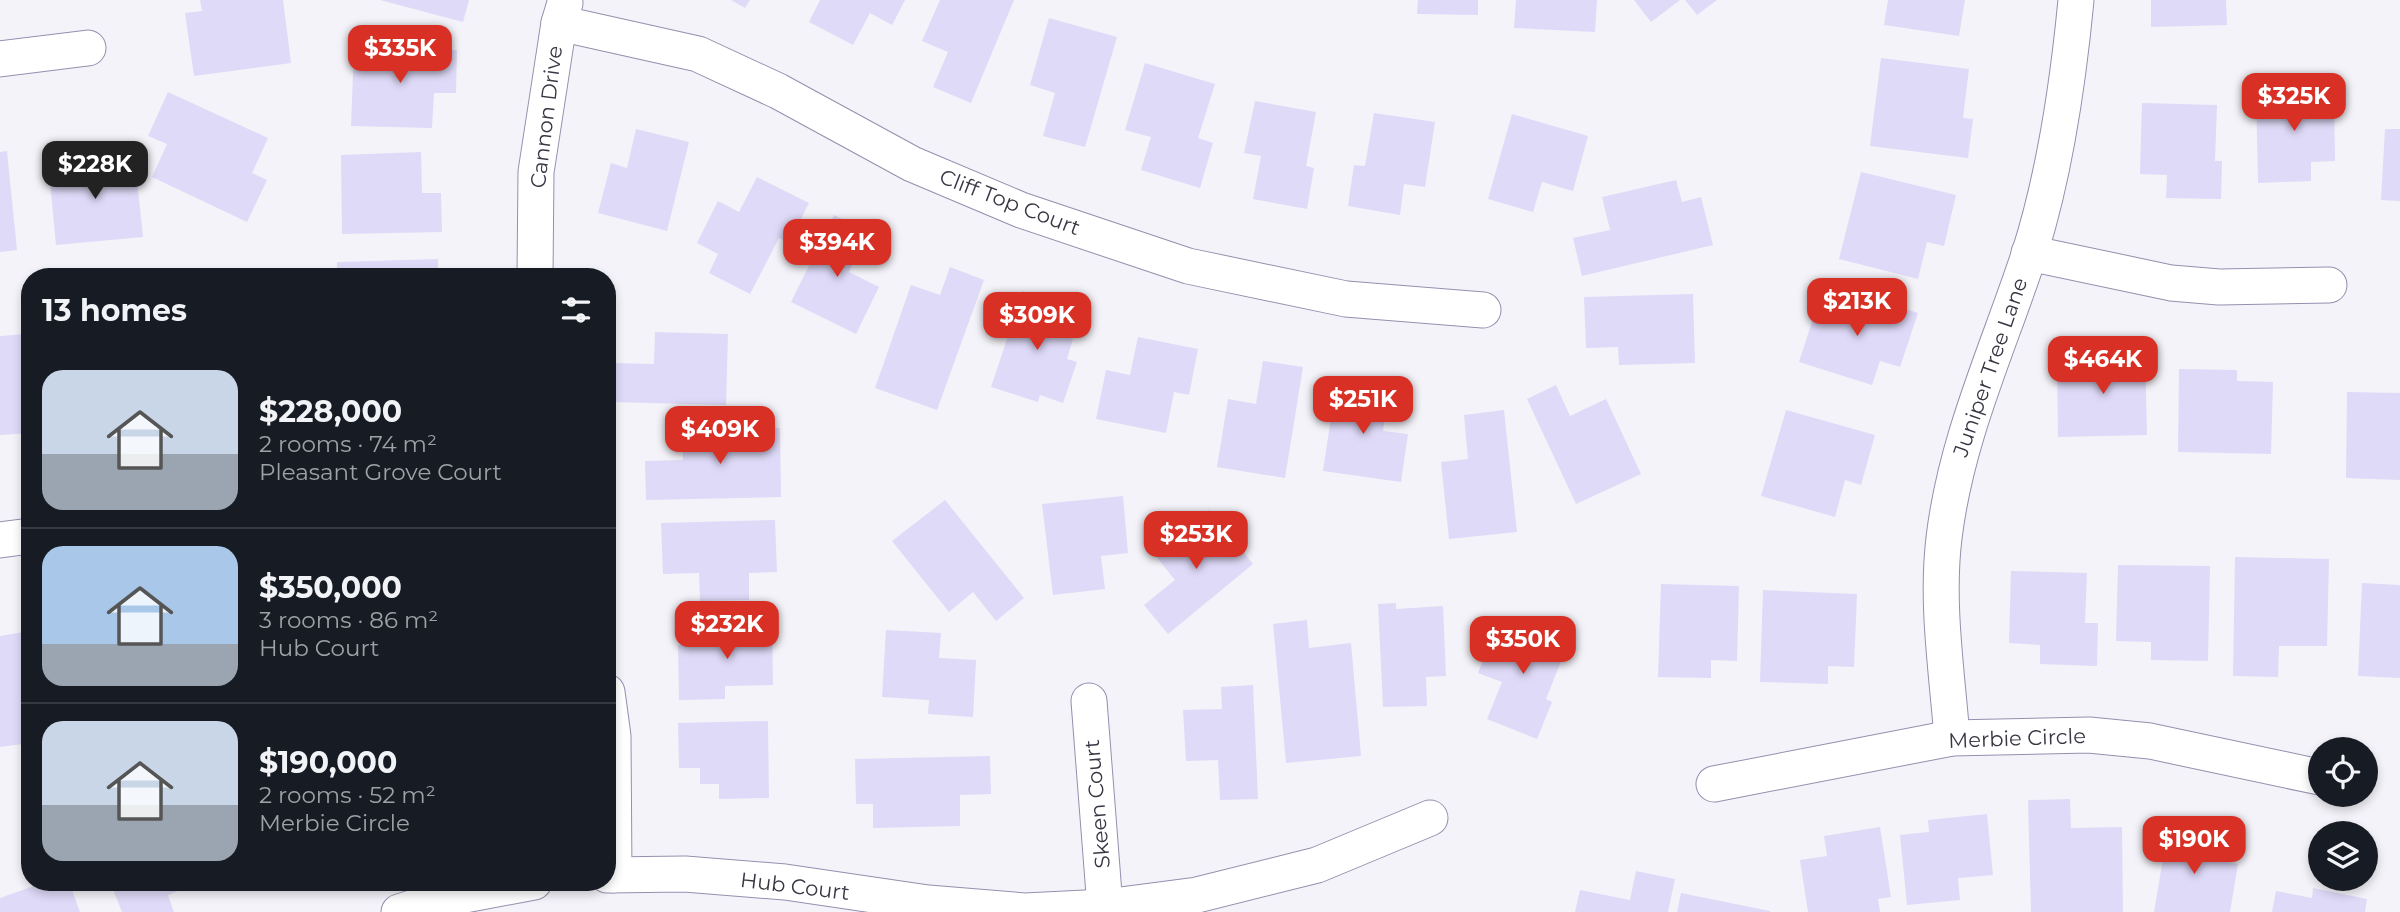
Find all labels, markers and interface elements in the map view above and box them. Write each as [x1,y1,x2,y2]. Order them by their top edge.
pin: $335K [351,25,449,85]
text: $335K [364,34,436,62]
street label: Cannon Drive [525,44,567,190]
pin: $325K [2245,74,2343,133]
text: $325K [2258,82,2330,110]
pin: $228K [46,142,144,201]
text: $228K [58,150,132,178]
street label: Cliff Top Court [936,164,1084,240]
pin: $394K [788,219,886,279]
text: $394K [799,228,875,256]
street label: Juniper Tree Lane [1947,274,2032,461]
pin: $213K [1808,278,1906,338]
text: $213K [1823,287,1891,315]
icon: filters [557,291,595,329]
text: 13 homes [42,292,187,329]
pin: $309K [988,292,1086,352]
text: $309K [999,301,1075,329]
pin: $464K [2054,336,2152,396]
text: $464K [2064,345,2142,373]
pin: $251K [1314,376,1412,436]
text: $251K [1329,385,1397,413]
text: $228,000 [259,393,402,430]
icon: home [98,398,182,482]
pin: $409K [671,406,769,466]
text: $409K [681,415,759,443]
text: 2 rooms · 74 m² [259,430,437,458]
text: Pleasant Grove Court [259,458,502,486]
pin: $253K [1147,512,1245,571]
text: $253K [1160,520,1232,548]
text: $350,000 [259,569,402,606]
icon: home [98,574,182,658]
pin: $232K [678,602,776,661]
text: 3 rooms · 86 m² [259,606,438,634]
text: $232K [691,610,763,638]
pin: $350K [1474,616,1572,676]
text: $350K [1486,625,1560,653]
text: Hub Court [259,634,379,662]
street label: Merbie Circle [1948,723,2086,753]
map controls [2308,737,2378,891]
button: locate [2308,737,2378,807]
street label: Skeen Court [1079,739,1115,869]
text: $190,000 [259,744,397,781]
icon: home [98,749,182,833]
text: 2 rooms · 52 m² [259,781,436,809]
text: Merbie Circle [259,809,410,837]
pin: $190K [2145,816,2243,876]
button: layers [2308,821,2378,891]
text: $190K [2159,825,2229,853]
street label: Hub Court [739,867,851,905]

